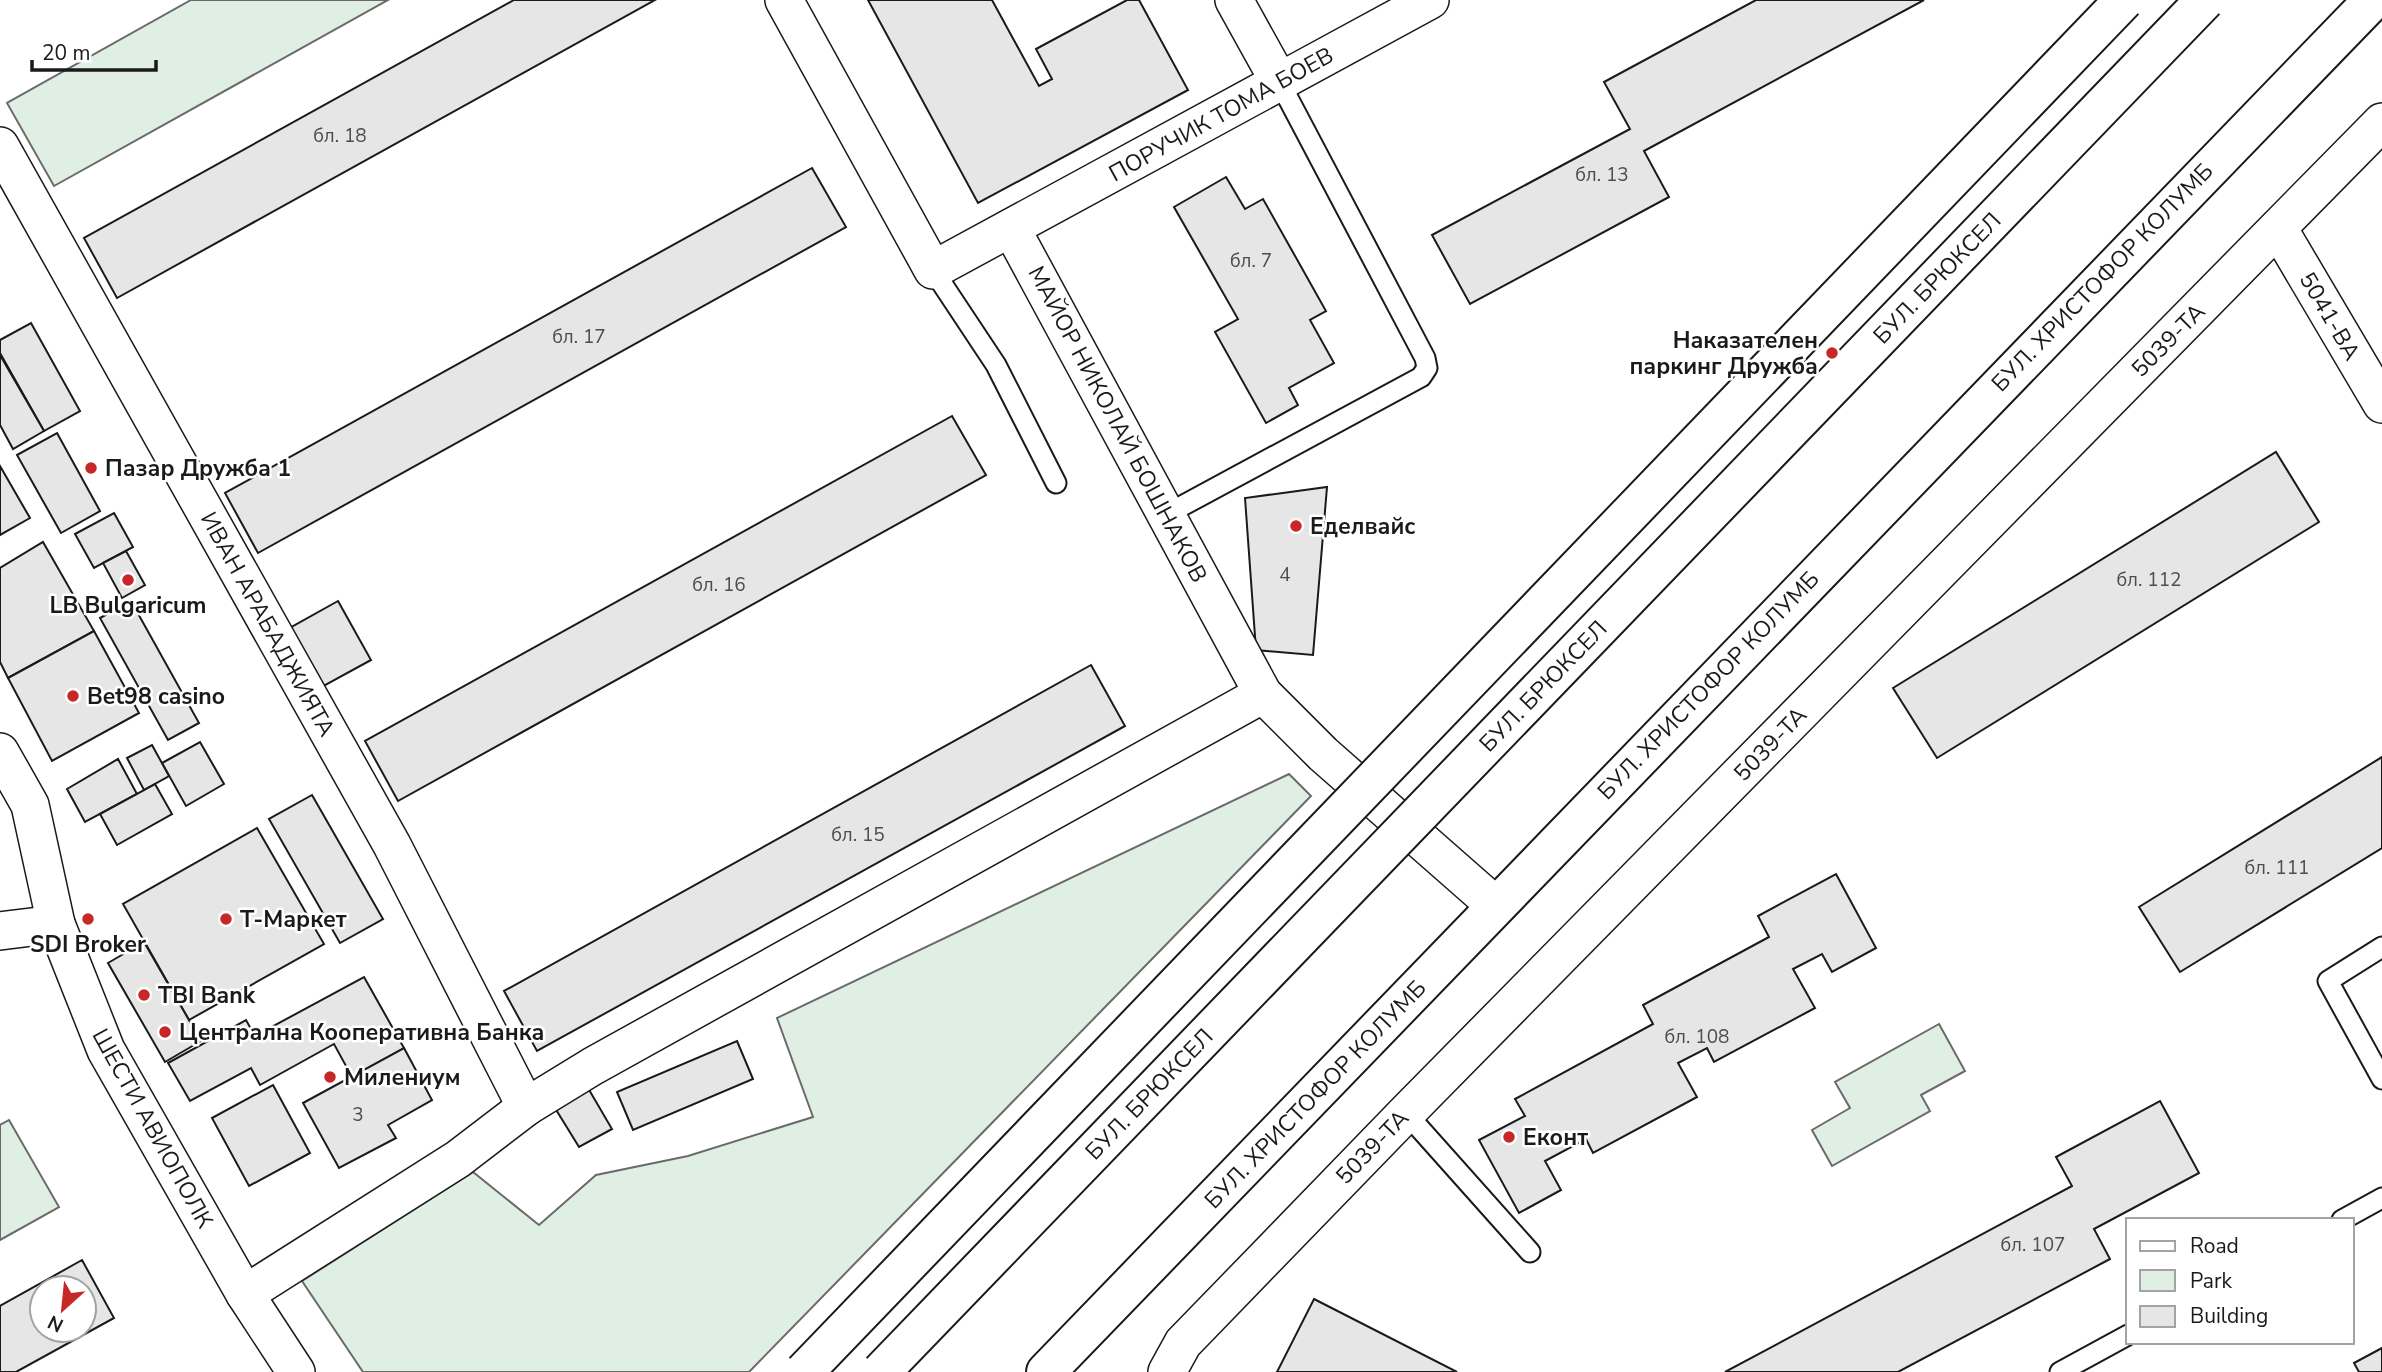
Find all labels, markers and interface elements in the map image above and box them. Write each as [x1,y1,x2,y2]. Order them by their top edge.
scale bar [32,28,156,72]
text: 20 m [42,39,91,67]
street label: ПОРУЧИК ТОМА БОЕВ [1103,40,1339,189]
house number: бл. 18 [313,123,367,149]
street label: БУЛ. ХРИСТОФОР КОЛУМБ [1985,156,2220,399]
house number: бл. 13 [1575,162,1629,188]
street label: БУЛ. БРЮКСЕЛ [1867,206,2008,351]
house number: бл. 7 [1230,248,1272,274]
street label: МАЙОР НИКОЛАЙ БОШНАКОВ [1021,261,1214,588]
street label: 5041-ВА [2292,266,2367,366]
street label: 5039-ТА [2125,296,2212,384]
house number: бл. 17 [552,324,606,350]
place label: Наказателен паркинг Дружба [1629,325,1818,382]
marker: Наказателен паркинг Дружба [1824,345,1840,361]
place label: Пазар Дружба 1 [105,453,291,484]
marker: Пазар Дружба 1 [83,460,99,476]
street label: ИВАН АРАБАДЖИЯТА [193,506,342,742]
place label: Еделвайс [1310,511,1416,542]
marker: Еделвайс [1288,518,1304,534]
house number: 4 [1279,562,1291,588]
street label: БУЛ. ХРИСТОФОР КОЛУМБ [1591,564,1826,807]
house number: бл. 112 [2117,567,2181,593]
marker: LB Bulgaricum [120,572,136,588]
house number: бл. 16 [692,572,746,598]
place label: LB Bulgaricum [49,590,207,621]
street label: БУЛ. БРЮКСЕЛ [1473,614,1614,759]
place label: Bet98 casino [87,681,225,712]
marker: Bet98 casino [65,688,81,704]
street label: 5039-ТА [1727,700,1814,788]
house number: бл. 15 [831,822,885,848]
house number: бл. 111 [2245,855,2309,881]
place label: Т-Маркет [240,904,347,935]
marker: SDI Broker [80,911,96,927]
marker: Т-Маркет [218,911,234,927]
place label: SDI Broker [30,929,146,960]
street label: БУЛ. ХРИСТОФОР КОЛУМБ [1198,973,1433,1216]
place label: TBI Bank [158,980,256,1011]
marker: TBI Bank [136,987,152,1003]
place label: Централна Кооперативна Банка [179,1017,544,1048]
street label: БУЛ. БРЮКСЕЛ [1079,1022,1220,1167]
street label: ШЕСТИ АВИОПОЛК [85,1023,220,1234]
marker: Централна Кооперативна Банка [157,1024,173,1040]
house number: бл. 108 [1665,1024,1729,1050]
place label: Милениум [344,1062,460,1093]
marker: Милениум [322,1069,338,1085]
house number: 3 [352,1102,364,1128]
street label: 5039-ТА [1329,1103,1416,1191]
place label: Еконт [1523,1122,1588,1153]
marker: Еконт [1501,1129,1517,1145]
legend [2126,1218,2354,1344]
house number: бл. 107 [2001,1232,2065,1258]
text: Road [2190,1232,2239,1260]
text: Park [2190,1267,2232,1295]
north arrow [28,1274,98,1344]
text: Building [2190,1302,2268,1330]
text: N [43,1308,68,1338]

